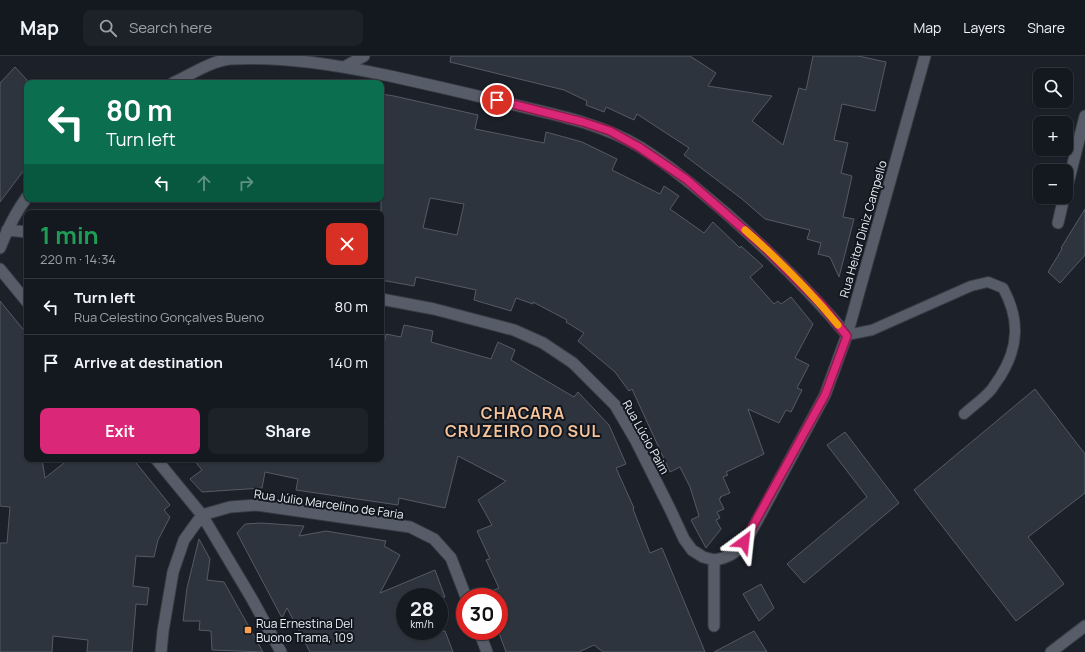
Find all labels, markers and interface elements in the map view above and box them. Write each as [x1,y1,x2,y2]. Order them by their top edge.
search box [83,10,363,46]
text: Map [20,15,59,41]
icon: search [97,17,119,39]
text: Search here [129,17,212,38]
text: Map [913,18,941,37]
text: Layers [963,18,1005,37]
text: Share [1027,18,1065,37]
map controls [1033,68,1073,204]
button: search [1033,68,1073,108]
pin [480,83,514,117]
icon: arrive [486,89,508,111]
text: 80 m [106,91,172,129]
icon: left [40,96,92,148]
button: + [1033,116,1073,156]
text: Turn left [106,127,176,151]
street label: Rua Heitor Diniz Campello [835,158,891,300]
button: − [1033,164,1073,204]
icon: left [151,172,173,194]
icon: ahead [193,172,215,194]
icon: right [235,172,257,194]
text: 1 min [40,218,99,251]
button: close [326,223,368,265]
text: 220 m · 14:34 [40,250,116,268]
text: Turn left [74,287,136,308]
icon: left [40,296,62,318]
text: 80 m [334,296,368,317]
text: Rua Celestino Gonçalves Bueno [74,308,264,326]
icon: arrive [40,352,62,374]
text: Arrive at destination [74,352,223,373]
text: 140 m [328,352,368,373]
street label: Rua Lúcio Paim [619,397,673,477]
district label: CHACARA CRUZEIRO DO SUL [445,402,601,442]
button: Exit [40,408,200,454]
button: Share [208,408,368,454]
street label: Rua Júlio Marcelino de Faria [253,485,405,523]
position arrow [723,521,765,563]
speed limit sign: 30 [456,588,508,640]
text: 28 [410,595,434,622]
place label: Rua Ernestina Del Buono Trama, 109 [256,615,353,646]
text: km/h [410,617,434,631]
marker: Rua Ernestina Del Buono Trama, 109 [243,625,253,635]

